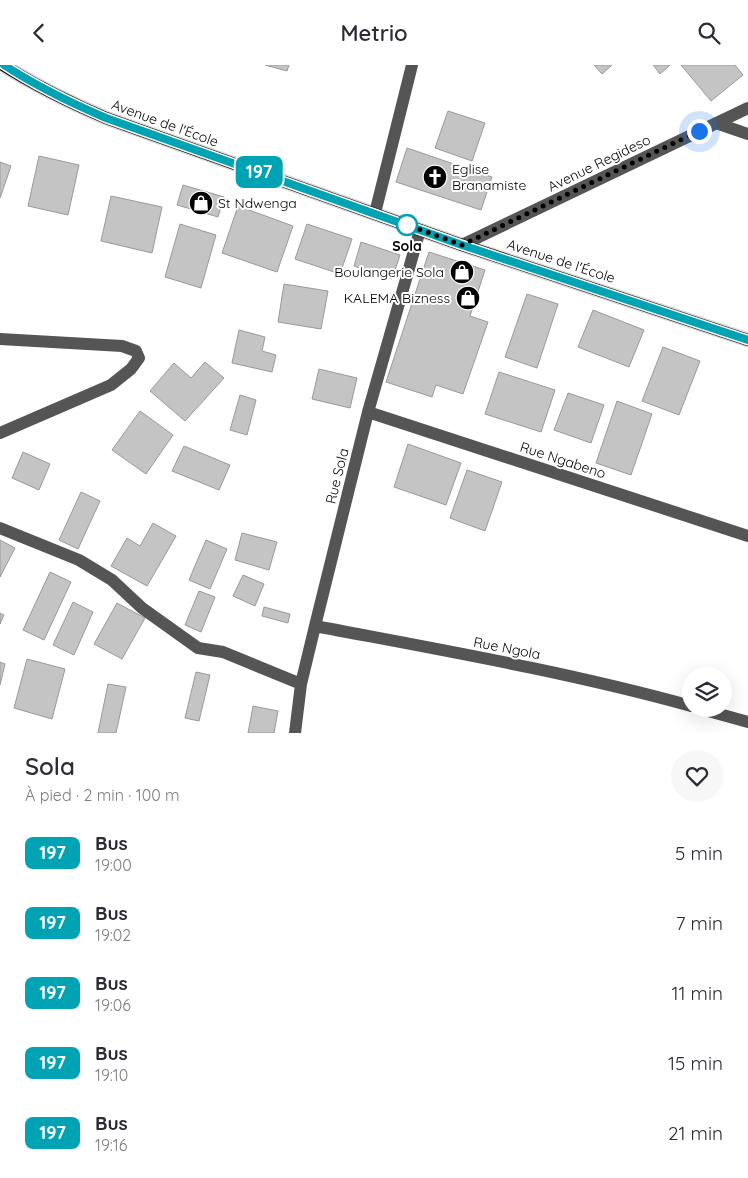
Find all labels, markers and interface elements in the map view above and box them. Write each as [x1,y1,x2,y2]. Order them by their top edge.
icon: back [25,19,53,47]
text: Metrio [340,19,408,47]
icon: search [695,19,723,47]
street label: Avenue de l'École [109,95,221,151]
your location [687,119,712,144]
street label: Avenue Regideso [545,130,653,196]
line badge: 197 [230,156,288,188]
text: 197 [246,160,272,183]
place label: Eglise Branamiste [452,160,526,194]
church icon: Eglise Branamiste [422,164,448,190]
shop icon: St Ndwenga [188,190,214,216]
place label: St Ndwenga [218,194,297,212]
marker: Sola [396,214,418,236]
street label: Avenue de l'École [505,235,617,287]
place label: Sola [392,237,422,255]
shop icon: Boulangerie Sola [449,259,475,285]
place label: Boulangerie Sola [334,263,444,281]
shop icon: KALEMA Bizness [455,285,481,311]
place label: KALEMA Bizness [344,289,450,307]
street label: Rue Ngabeno [518,438,608,482]
street label: Rue Sola [321,446,353,506]
street label: Rue Ngola [472,633,542,663]
map controls [682,667,732,717]
button: layers [682,667,732,717]
button: heart [671,750,723,802]
text: Sola [25,751,75,781]
text: À pied · 2 min · 100 m [25,785,180,805]
text: Bus [95,831,128,855]
text: 197 [39,841,66,864]
text: 5 min [675,841,723,865]
text: 19:00 [95,855,132,875]
text: Bus [95,901,128,925]
text: 197 [39,911,66,934]
text: 7 min [676,911,723,935]
text: 19:02 [95,925,131,945]
text: Bus [95,971,128,995]
text: 197 [39,981,66,1004]
text: 11 min [671,981,723,1005]
text: 19:06 [95,995,131,1015]
text: Bus [95,1041,128,1065]
text: 197 [39,1051,66,1074]
text: 15 min [668,1051,723,1075]
text: 19:10 [95,1065,128,1085]
text: Bus [95,1111,128,1135]
text: 197 [39,1121,66,1144]
text: 21 min [668,1121,723,1145]
text: 19:16 [95,1135,127,1155]

